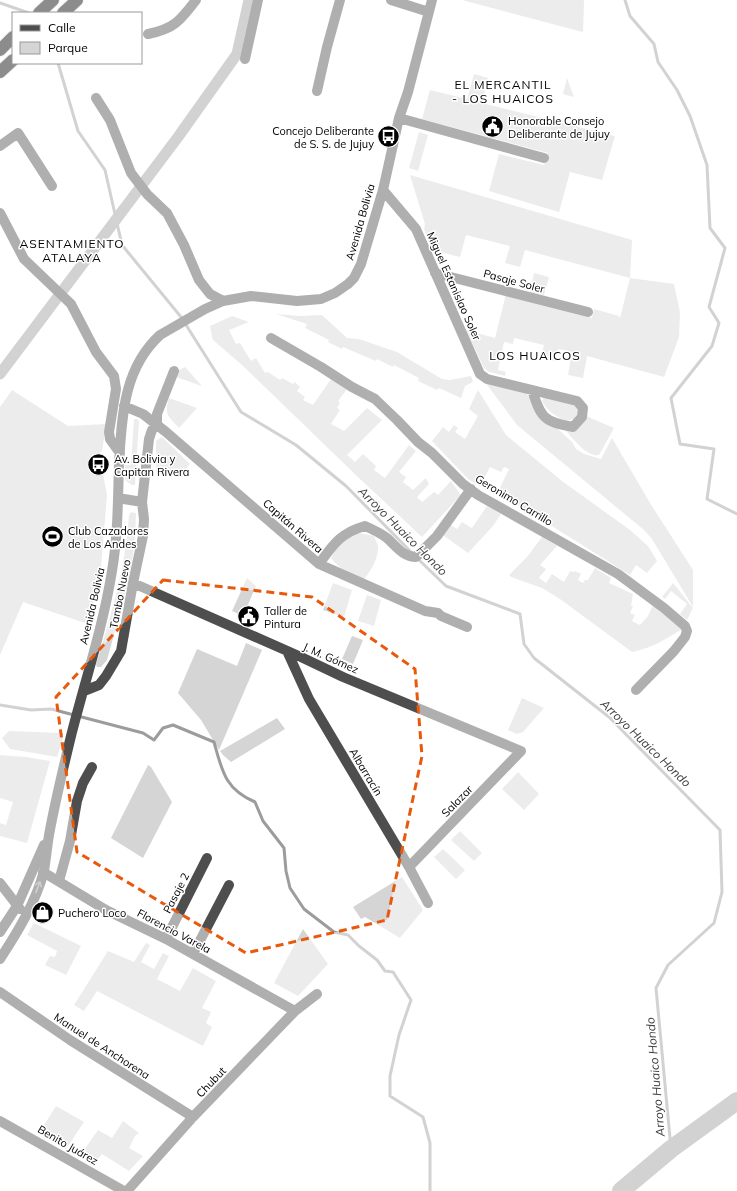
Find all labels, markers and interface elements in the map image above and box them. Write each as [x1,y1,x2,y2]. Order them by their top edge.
legend [12,12,142,64]
text: Calle [48,20,75,35]
text: Parque [48,40,88,55]
district label: EL MERCANTIL - LOS HUAICOS [452,77,554,106]
public building icon: Honorable Consejo Deliberante de Jujuy [479,114,505,140]
place label: Honorable Consejo Deliberante de Jujuy [508,114,610,141]
place label: Concejo Deliberante de S. S. de Jujuy [272,124,374,151]
bus stop icon: Concejo Deliberante de S. S. de Jujuy [376,124,402,150]
street label: Avenida Bolivia [342,182,378,262]
street label: Miguel Estanislao Soler [424,230,484,342]
district label: ASENTAMIENTO ATALAYA [20,236,124,265]
street label: Pasaje Soler [482,266,546,296]
district label: LOS HUAICOS [489,348,581,363]
bus stop icon: Av. Bolivia y Capitan Rivera [85,452,111,478]
place label: Av. Bolivia y Capitan Rivera [114,452,189,479]
street label: Geronimo Carrillo [473,471,555,529]
water label: Arroyo Huaico Hondo [355,483,451,579]
street label: Capitán Rivera [260,496,326,556]
sports icon: Club Cazadores de Los Andes [39,524,65,550]
place label: Club Cazadores de Los Andes [68,524,148,551]
street label: Tambo Nuevo [106,558,134,630]
street label: Avenida Bolivia [76,566,108,646]
public building icon: Taller de Pintura [235,604,261,630]
place label: Taller de Pintura [264,604,307,631]
street label: J. M. Gómez [301,640,361,677]
water label: Arroyo Huaico Hondo [597,695,694,790]
street label: Albarracín [346,746,386,798]
street label: Salazar [438,782,476,820]
street label: Pasaje 2 [160,870,192,916]
one-way arrow [34,882,42,894]
shop icon: Puchero Loco [29,900,55,926]
place label: Puchero Loco [58,906,126,920]
street label: Florencio Varela [135,906,213,956]
street label: Manuel de Anchorena [51,1010,153,1082]
water label: Arroyo Huaico Hondo [642,1017,668,1138]
street label: Chubut [193,1064,229,1100]
street label: Benito Juárez [35,1122,101,1168]

